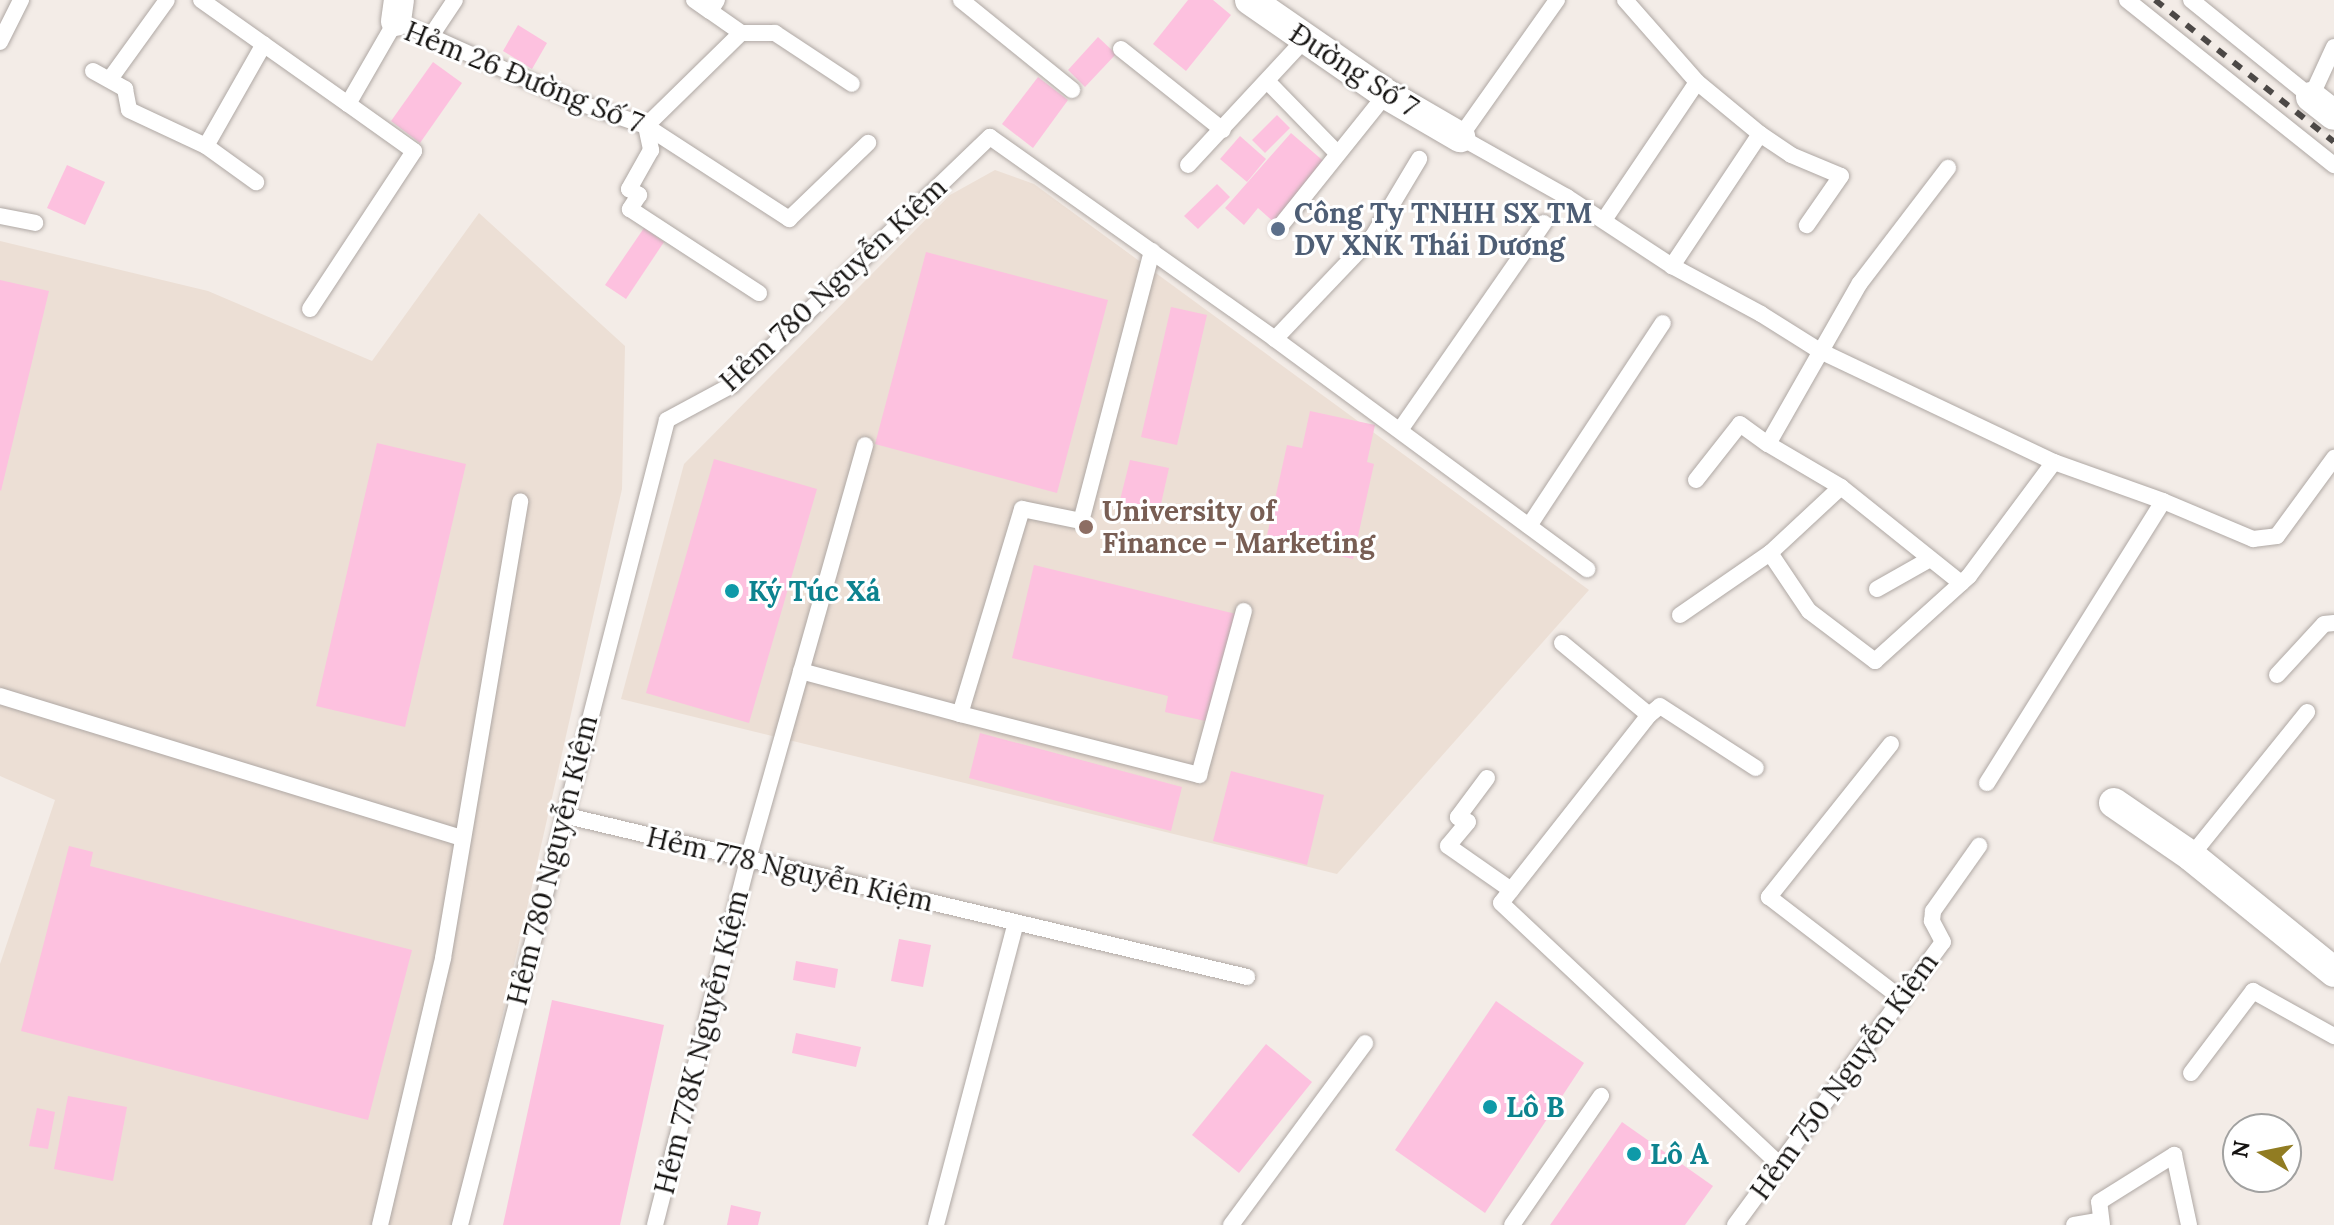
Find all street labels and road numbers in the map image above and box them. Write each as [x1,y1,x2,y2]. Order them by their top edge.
street label: Hẻm 26 Đường Số 7 [400,14,648,140]
street label: Đường Số 7 [1283,16,1425,124]
street label: Hẻm 780 Nguyễn Kiệm [713,170,953,398]
street label: Hẻm 780 Nguyễn Kiệm [500,712,604,1008]
street label: Hẻm 778 Nguyễn Kiệm [643,820,937,918]
street label: Hẻm 778K Nguyễn Kiệm [647,886,755,1198]
street label: Hẻm 750 Nguyễn Kiệm [1743,946,1945,1206]

